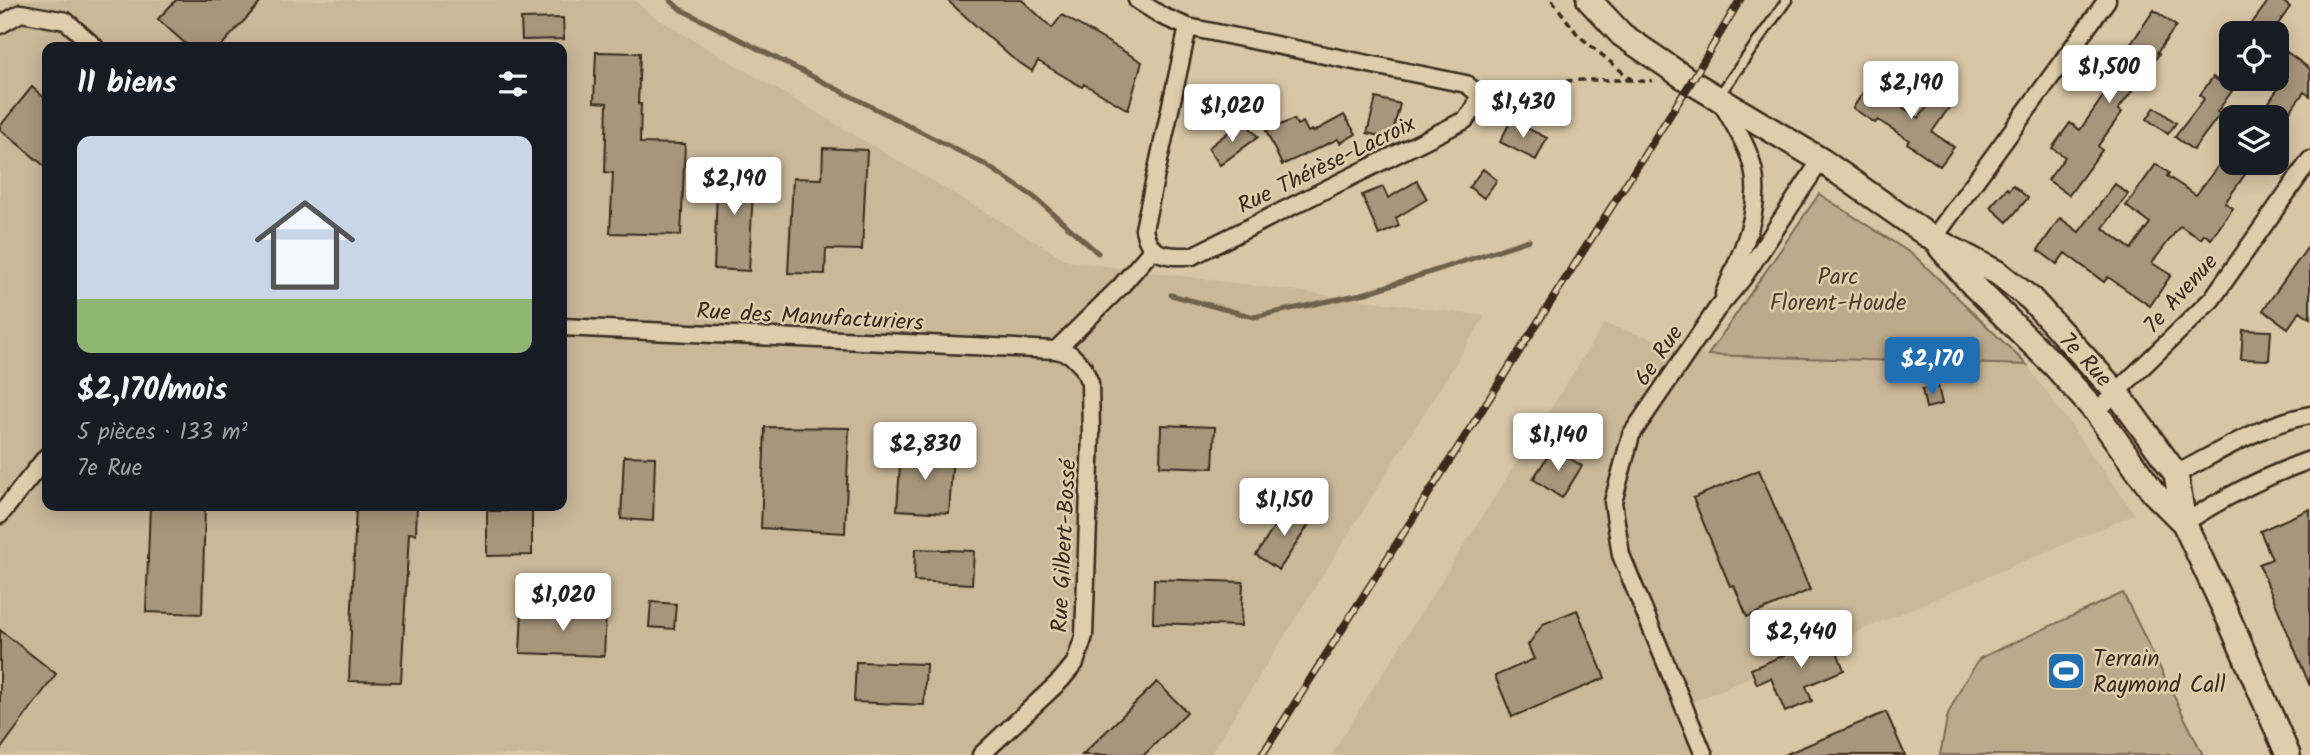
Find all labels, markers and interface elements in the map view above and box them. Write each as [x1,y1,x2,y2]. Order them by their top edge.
map controls [2219,21,2289,175]
button: locate [2219,21,2289,91]
pin: $1,500 [2052,46,2166,105]
text: $1,500 [2078,50,2140,86]
text: 11 biens [77,60,177,108]
pin: $2,190 [1854,61,1968,121]
icon: filters [494,65,532,103]
text: $2,190 [1879,66,1943,102]
pin: $1,430 [1466,80,1580,140]
pin: $1,020 [1175,85,1289,144]
text: $1,430 [1491,85,1555,121]
text: $1,020 [1200,89,1264,125]
button: layers [2219,105,2289,175]
street label: Rue Thérèse-Lacroix [1232,107,1423,225]
pin: $2,190 [677,158,791,217]
text: $2,190 [702,162,766,198]
icon: home [242,182,368,308]
street label: 7e Avenue [2135,246,2228,343]
park label: Parc Florent-Houde [1770,260,1906,322]
street label: Rue des Manufacturiers [695,294,925,342]
street label: 6e Rue [1626,318,1693,394]
street label: 7e Rue [2049,324,2120,396]
pin: $2,170 [1875,338,1989,397]
text: $2,170 [1901,342,1963,378]
text: $2,170/mois [77,367,227,415]
pin: $1,140 [1501,414,1615,473]
text: 5 pièces · 133 m² [77,415,248,451]
text: $1,140 [1529,418,1587,454]
pin: $2,830 [868,422,982,482]
text: $2,830 [889,427,961,463]
text: 7e Rue [77,451,142,487]
street label: Rue Gilbert-Bossé [1042,458,1088,634]
pin: $1,150 [1227,478,1341,538]
text: $1,150 [1256,483,1312,519]
pin: $1,020 [506,574,620,633]
text: $1,020 [531,578,595,614]
pin: $2,440 [1744,610,1858,670]
text: $2,440 [1766,615,1836,651]
place label: Terrain Raymond Call [2093,642,2226,704]
sports icon: Terrain Raymond Call [2045,650,2087,692]

